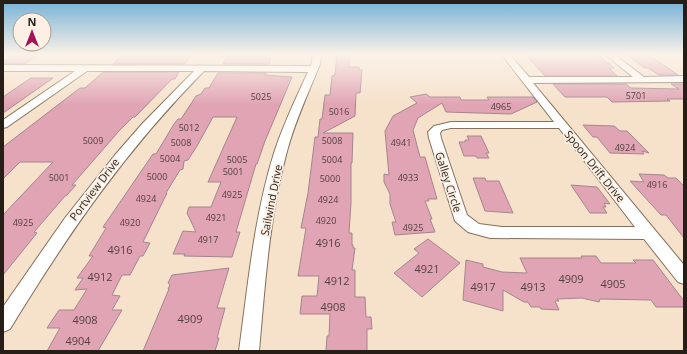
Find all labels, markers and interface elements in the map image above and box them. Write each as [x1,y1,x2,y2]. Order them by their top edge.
north arrow [12,12,52,52]
text: N [28,14,36,29]
house number: 5701 [626,89,646,102]
house number: 5025 [251,90,271,103]
house number: 4965 [491,100,511,113]
house number: 5016 [329,105,349,118]
house number: 5012 [179,121,199,134]
street label: Spoon Drift Drive [561,127,629,205]
house number: 5009 [83,134,103,147]
house number: 5008 [322,134,342,147]
house number: 5008 [171,136,191,149]
house number: 4941 [391,136,411,149]
house number: 4924 [615,141,635,154]
street label: Galley Circle [432,150,466,214]
house number: 5004 [160,152,180,165]
house number: 5005 [227,153,247,166]
house number: 5004 [322,153,342,166]
street label: Portview Drive [66,155,122,223]
street label: Sailwind Drive [257,163,285,237]
house number: 5001 [223,165,243,178]
house number: 5000 [147,170,167,183]
house number: 5001 [49,171,69,184]
house number: 4933 [398,171,418,184]
house number: 5000 [320,172,340,185]
house number: 4916 [647,178,667,191]
house number: 4925 [222,188,242,201]
house number: 4924 [136,192,156,205]
house number: 4924 [318,193,338,206]
house number: 4921 [206,211,226,224]
house number: 4920 [316,214,336,227]
house number: 4925 [13,216,33,229]
house number: 4920 [120,216,140,229]
house number: 4925 [403,221,423,234]
house number: 4917 [198,233,218,246]
house number: 4916 [315,235,341,250]
house number: 4916 [107,242,133,257]
house number: 4921 [414,261,440,276]
house number: 4912 [87,269,113,284]
house number: 4909 [558,271,584,286]
house number: 4912 [324,273,350,288]
house number: 4905 [600,276,626,291]
house number: 4917 [470,279,496,294]
house number: 4913 [520,279,546,294]
house number: 4908 [320,299,346,314]
house number: 4909 [177,311,203,326]
house number: 4908 [72,312,98,327]
house number: 4904 [65,333,91,348]

